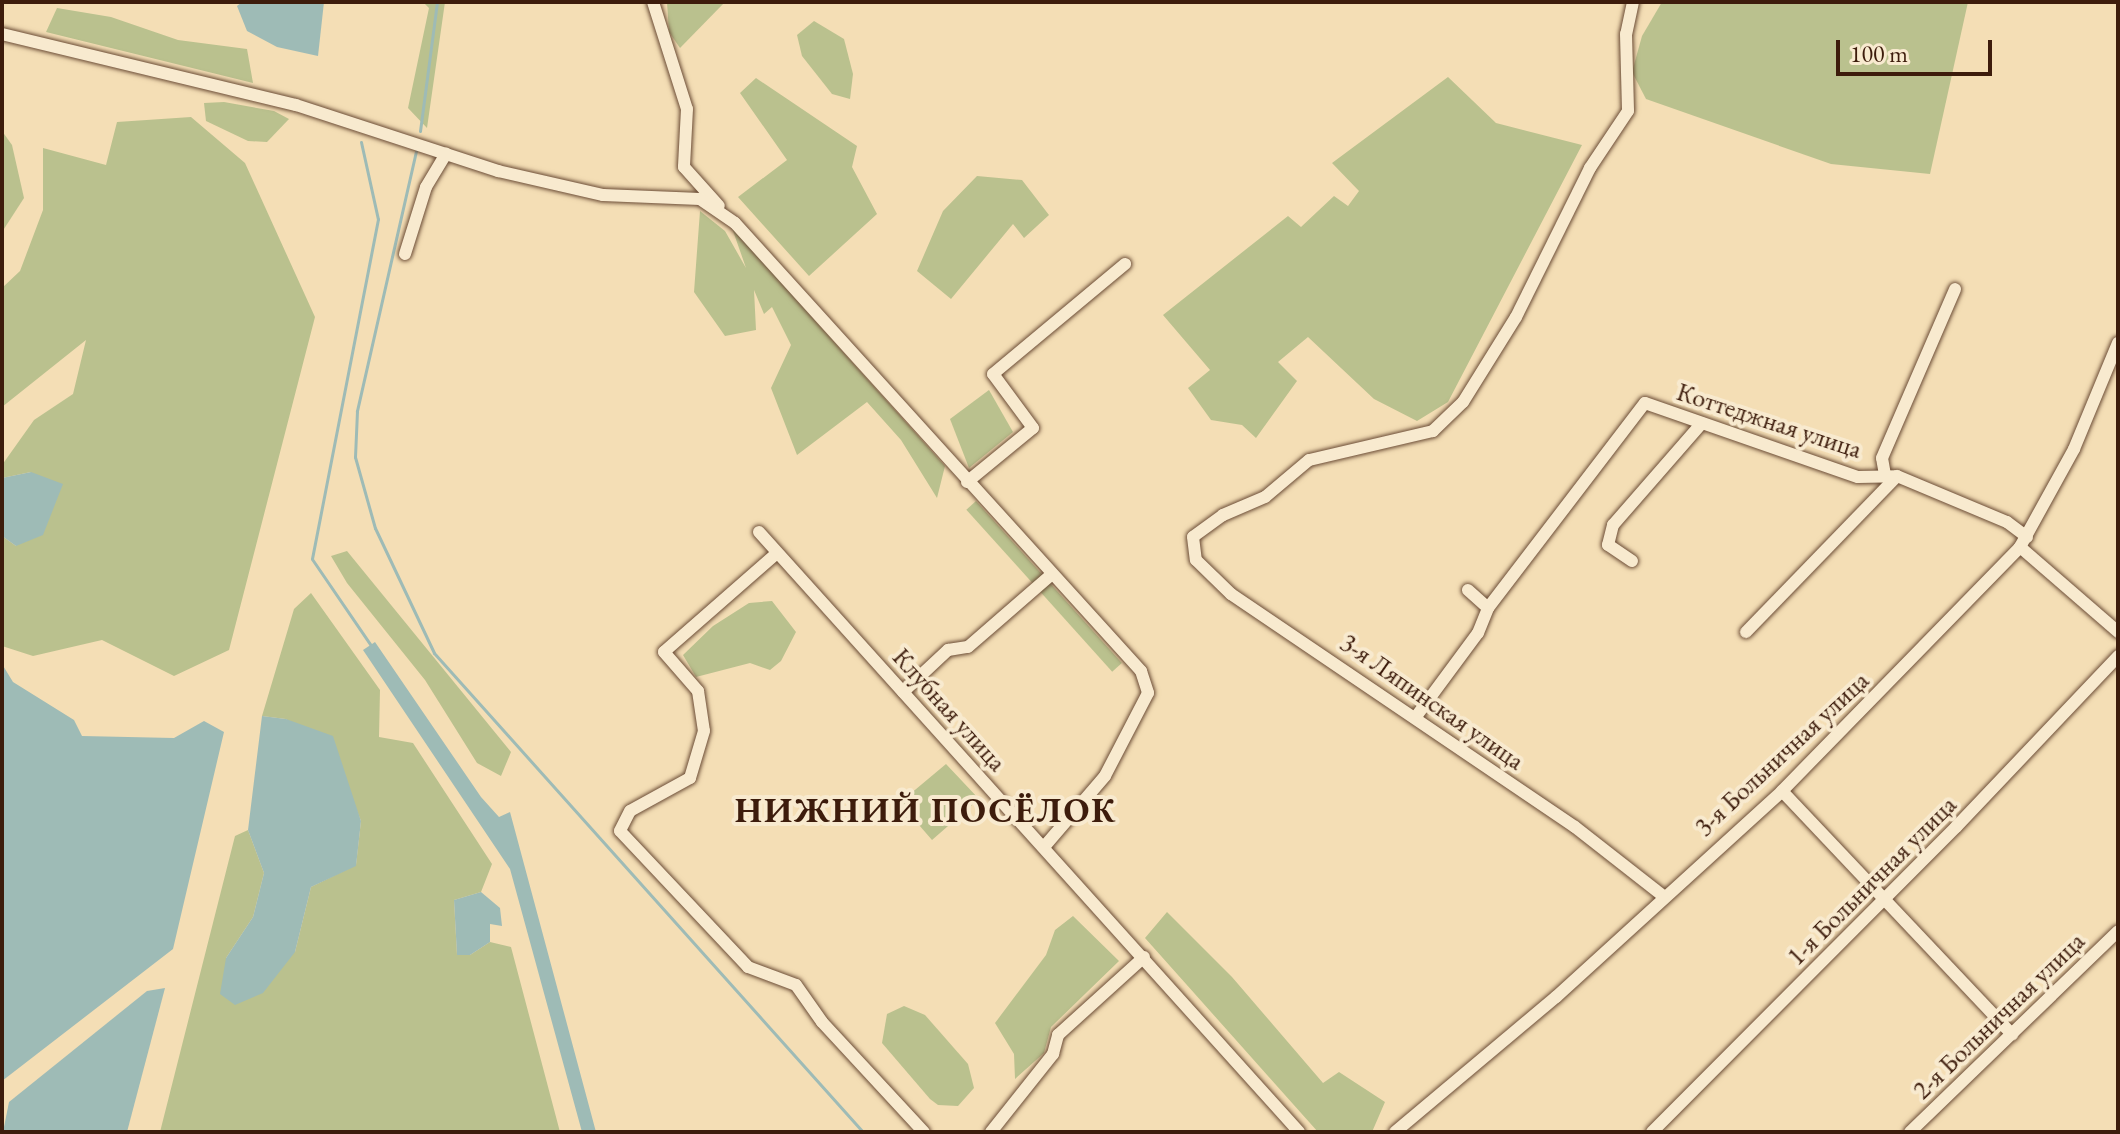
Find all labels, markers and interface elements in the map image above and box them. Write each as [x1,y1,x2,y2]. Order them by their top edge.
scale bar [1840,24,1996,74]
text: 100 m [1850,38,1908,69]
street label: Коттеджная улица [1673,376,1865,466]
street label: 3-я Ляпинская улица [1334,627,1530,777]
street label: Клубная улица [886,642,1012,778]
street label: 3-я Больничная улица [1688,665,1876,843]
street label: 1-я Больничная улица [1781,790,1963,972]
district label: НИЖНИЙ ПОСЁЛОК [735,791,1117,831]
street label: 2-я Больничная улица [1907,926,2091,1106]

